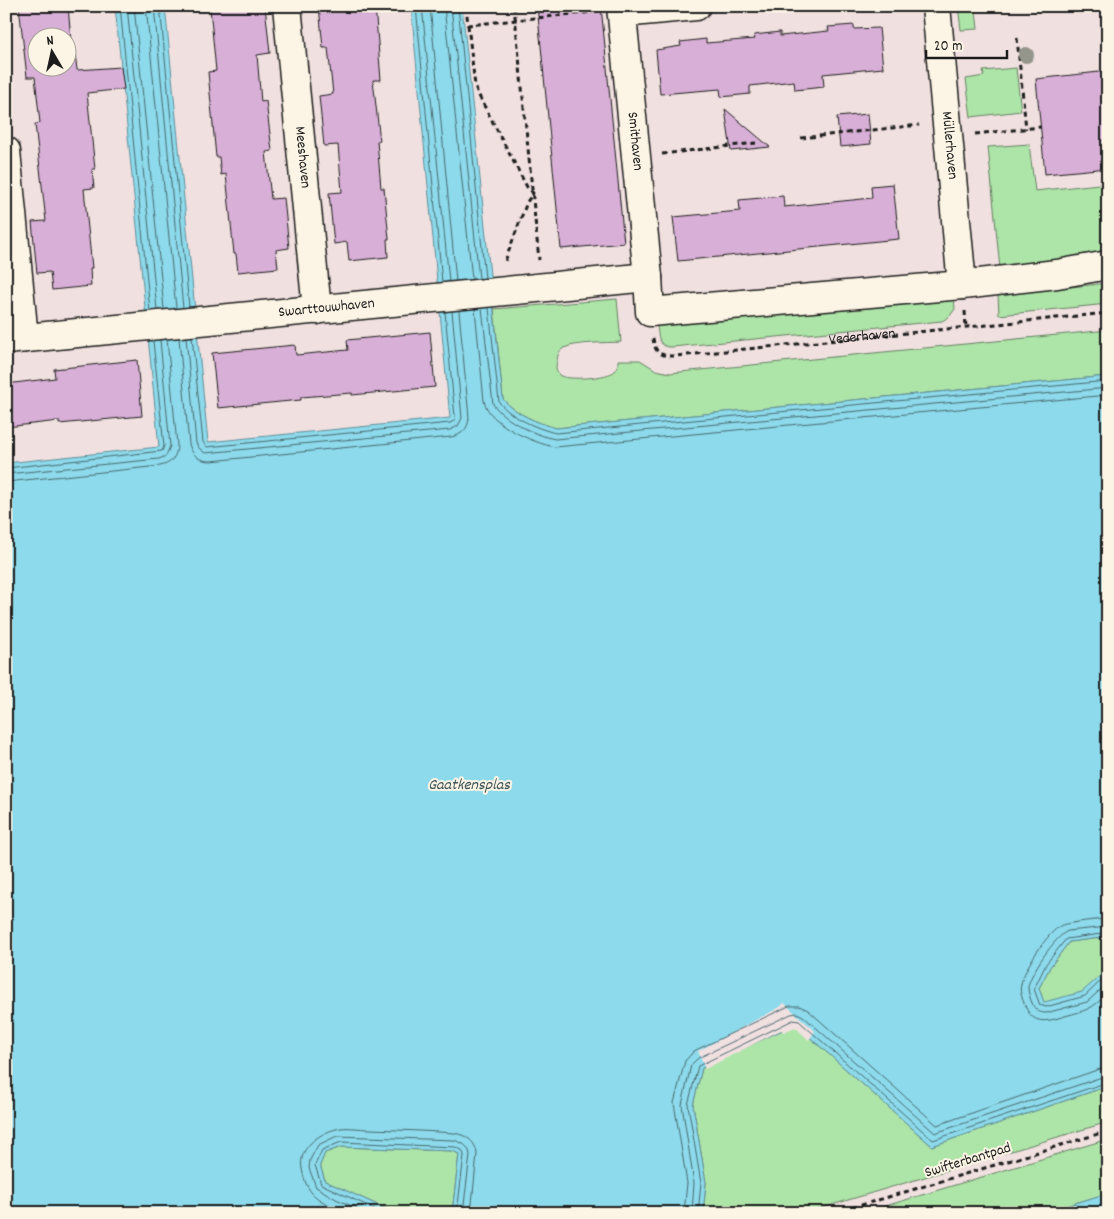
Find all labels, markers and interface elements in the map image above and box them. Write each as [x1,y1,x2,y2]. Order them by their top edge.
north arrow [28,28,78,78]
scale bar [926,28,1008,60]
text: N [45,31,55,52]
text: 20 m [934,36,962,58]
street label: Müllerhaven [935,110,963,181]
street label: Smithaven [621,111,648,172]
street label: Meeshaven [288,125,316,189]
street label: Swarttouwhaven [277,293,376,324]
street label: Vederhaven [828,323,897,352]
water label: Gaatkensplas [428,774,511,797]
street label: Swifterbantpad [922,1137,1014,1185]

